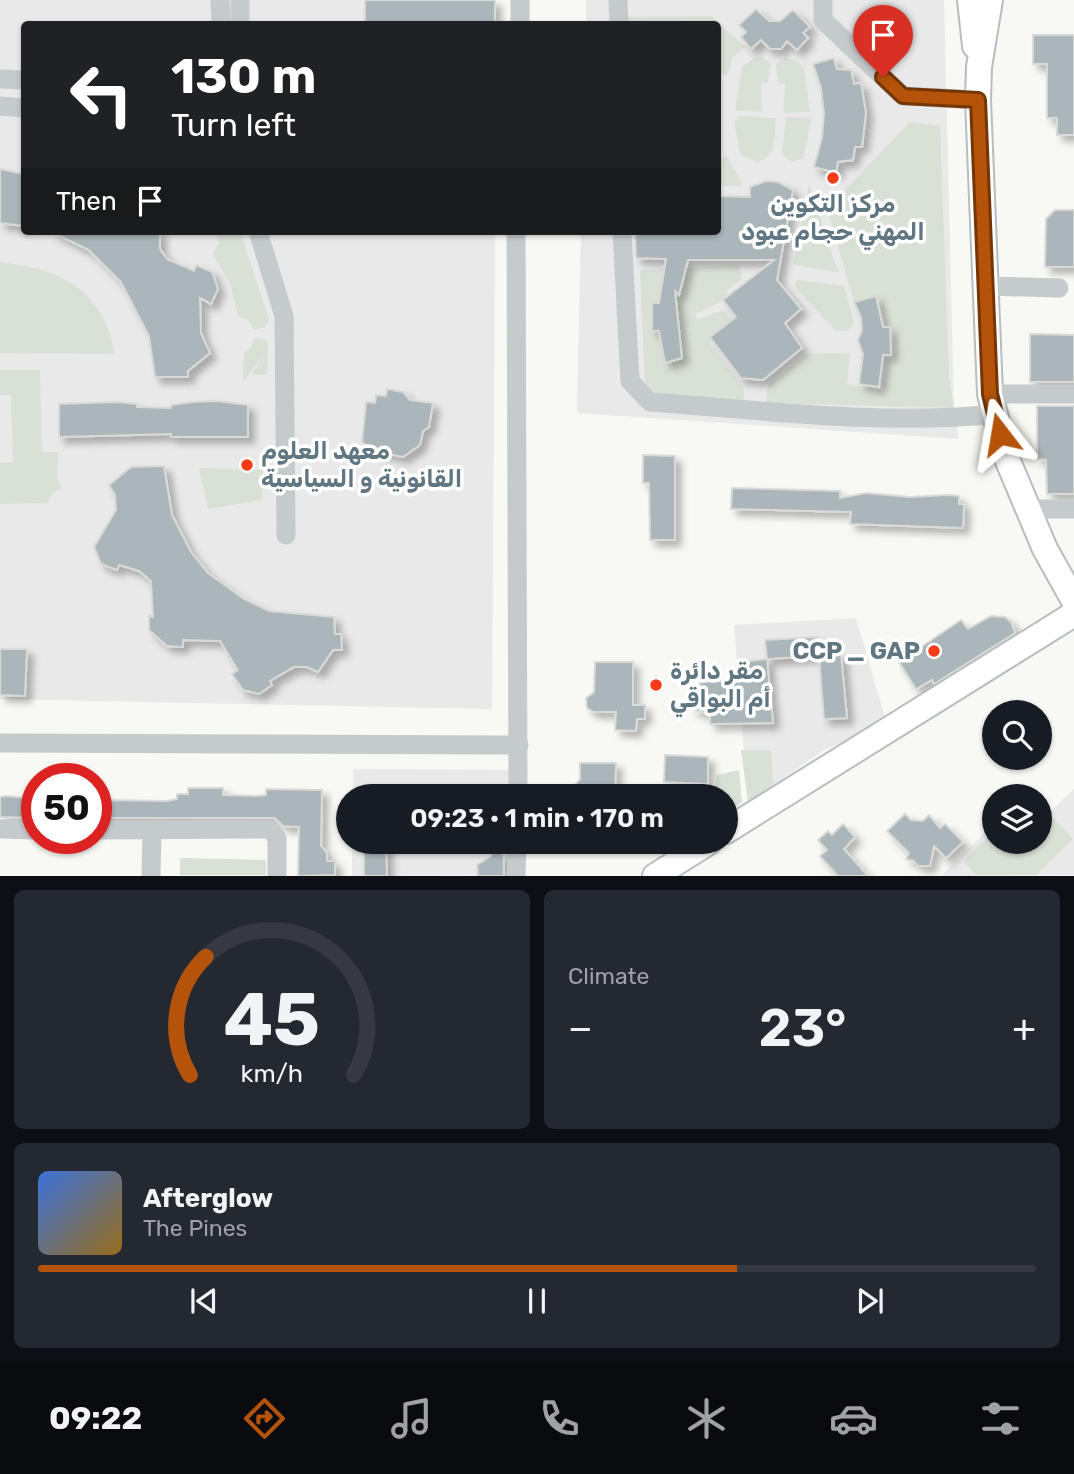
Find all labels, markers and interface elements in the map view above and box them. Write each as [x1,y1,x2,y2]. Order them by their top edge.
pin [853,5,913,77]
icon: arrive [864,16,902,54]
text: 130 m [171,47,316,105]
icon: left [56,49,147,140]
text: Turn left [171,106,296,144]
marker: مركز التكوين المهني حجام عبود [825,170,841,186]
icon: arrive [131,182,169,220]
text: Then [56,186,117,217]
place label: مركز التكوين المهني حجام عبود [741,190,925,251]
position arrow [963,397,1037,471]
place label: معهد العلوم القانونية و السياسية [261,437,462,493]
marker: معهد العلوم القانونية و السياسية [239,457,255,473]
place label: CCP _ GAP [792,637,920,665]
marker: CCP _ GAP [926,643,942,659]
place label: مقر دائرة أم البواقي [670,657,771,718]
marker: مقر دائرة أم البواقي [648,677,664,693]
map controls [982,700,1052,854]
button: search [982,700,1052,770]
speed limit sign: 50 [21,763,112,854]
button: layers [982,784,1052,854]
text: 09:23 · 1 min · 170 m [410,803,664,834]
text: Climate [568,962,649,990]
text: 45 [224,978,320,1064]
text: 23° [759,997,846,1059]
text: − [568,1005,593,1051]
text: + [1012,1005,1036,1051]
text: km/h [241,1059,303,1088]
text: Afterglow [143,1183,273,1214]
text: The Pines [143,1214,247,1242]
icon: previous [185,1282,223,1320]
icon: pause [518,1282,556,1320]
icon: next [851,1282,889,1320]
icon: directions [240,1394,289,1443]
icon: music [387,1394,436,1443]
icon: phone [535,1394,584,1443]
icon: climate [682,1394,731,1443]
icon: car [829,1394,878,1443]
icon: filters [976,1394,1025,1443]
text: 09:22 [49,1399,142,1437]

